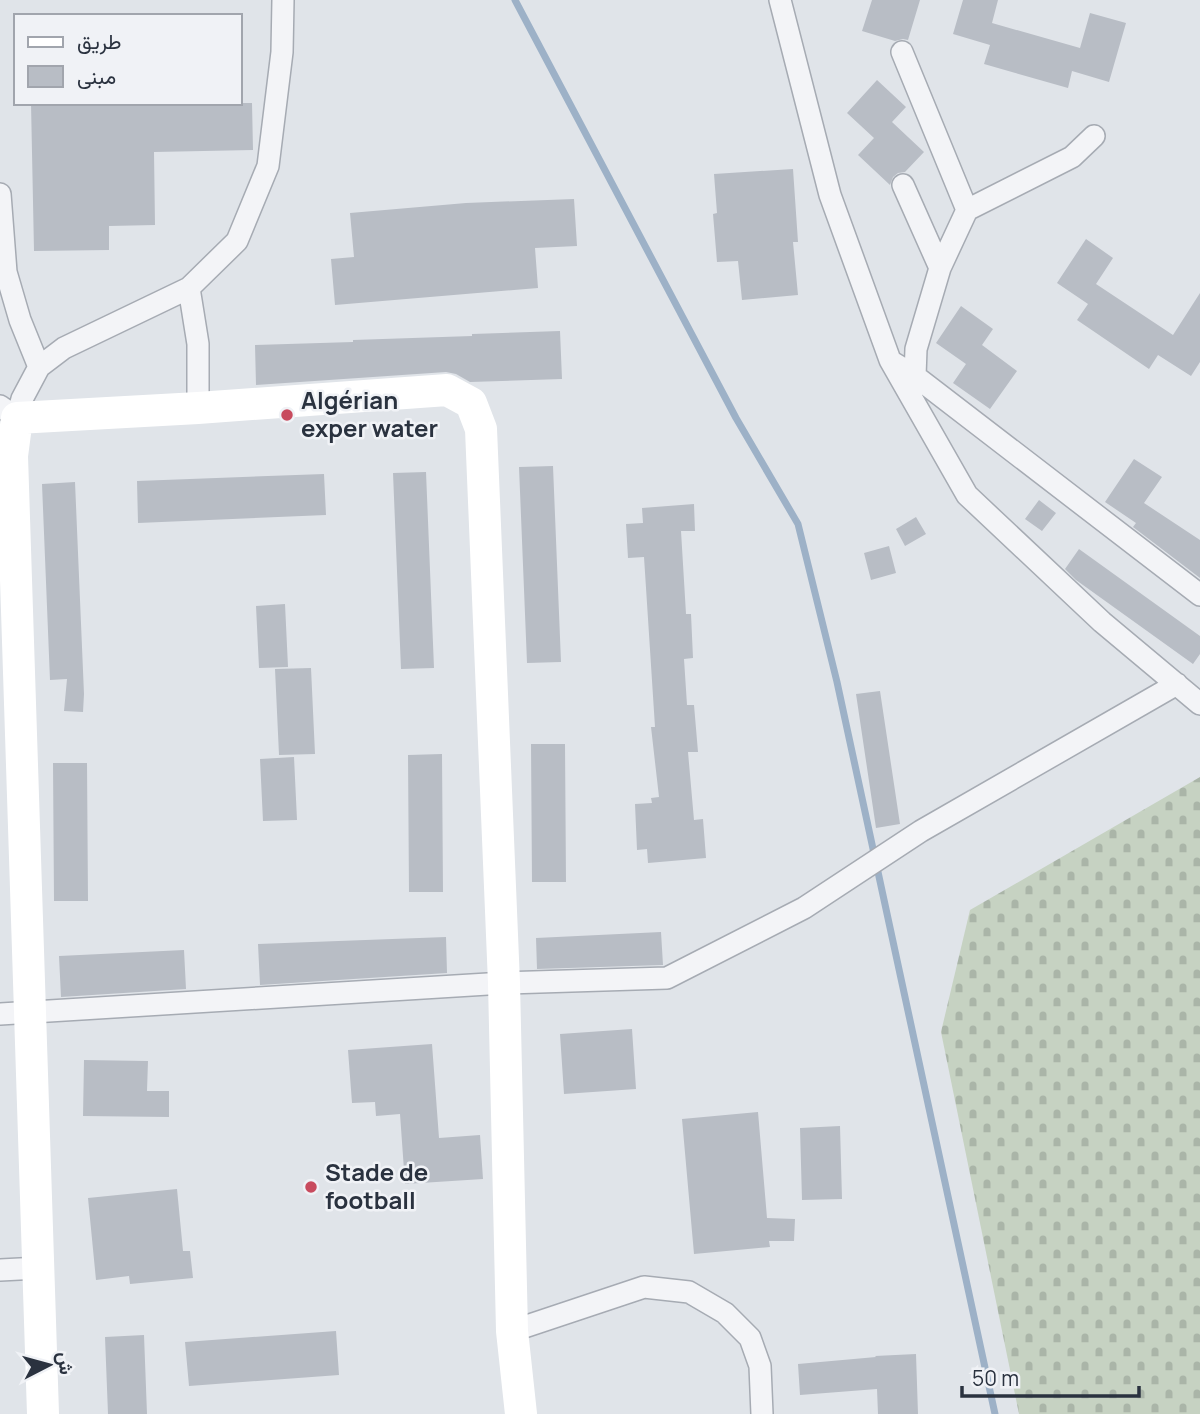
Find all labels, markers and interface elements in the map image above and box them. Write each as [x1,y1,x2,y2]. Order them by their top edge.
legend [14,14,242,105]
text: طريق [77,27,122,55]
text: مبنى [77,62,116,90]
place label: Algérian exper water [301,383,438,444]
marker: Algérian exper water [279,407,295,423]
place label: Stade de football [325,1155,428,1216]
marker: Stade de football [303,1179,319,1195]
north arrow [14,1330,84,1400]
text: ش [52,1351,80,1376]
scale bar [962,1354,1139,1398]
text: 50 m [972,1364,1019,1392]

